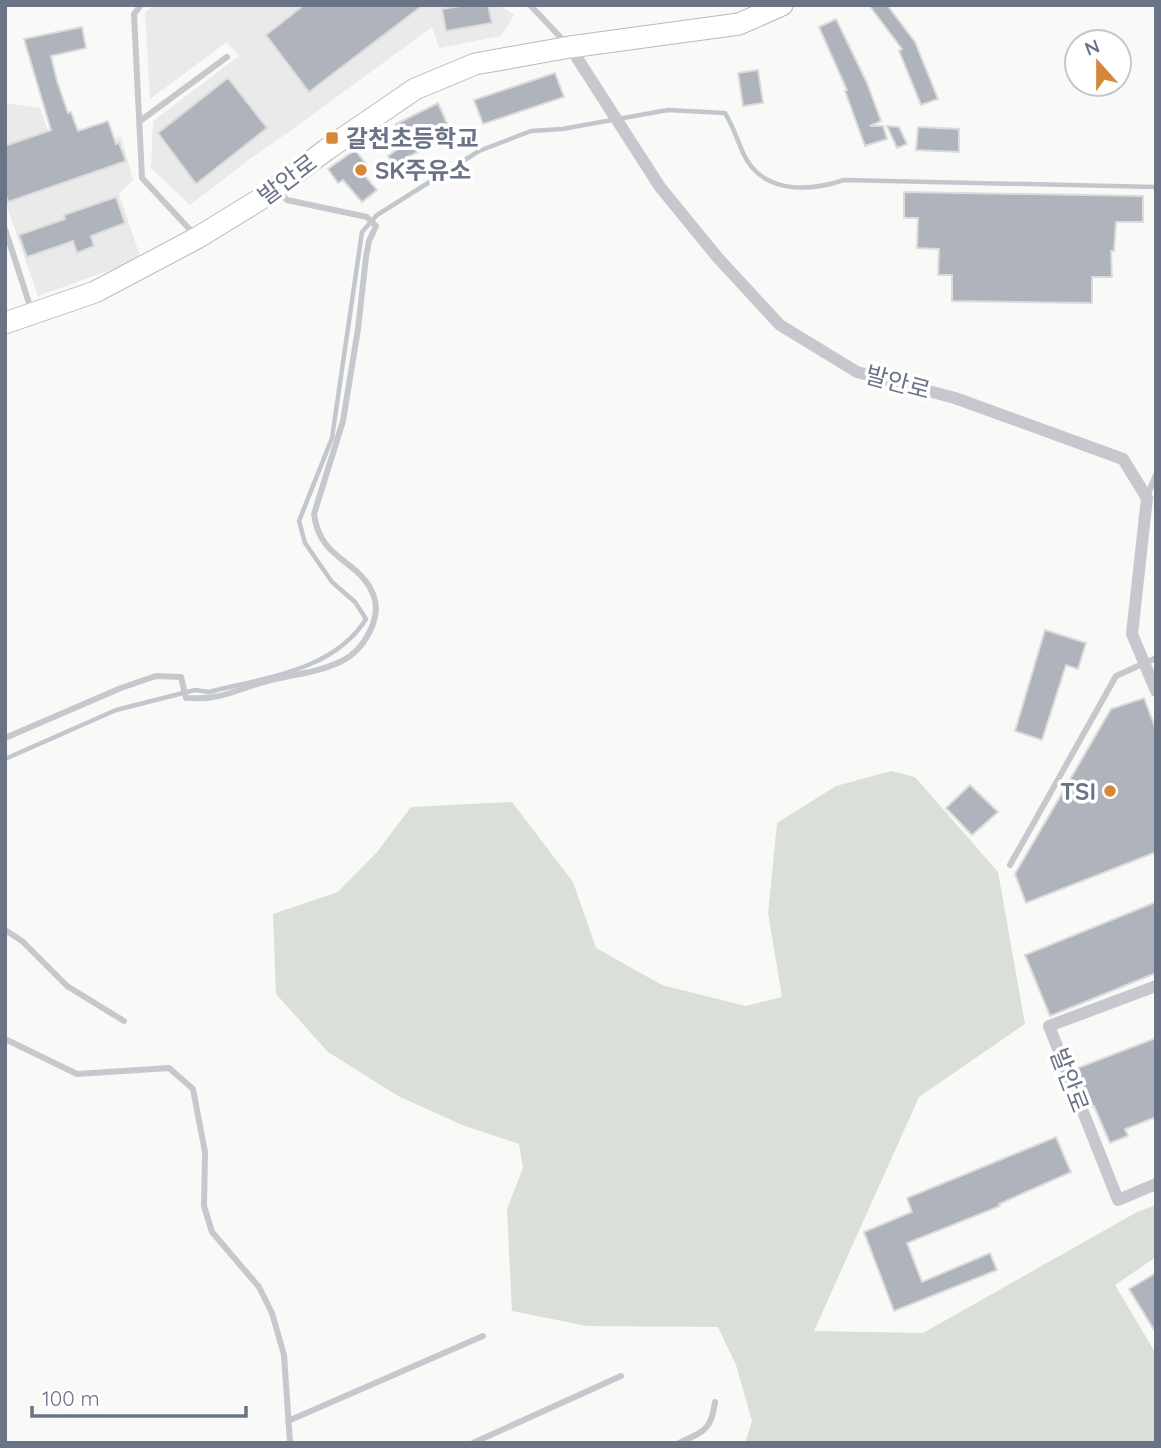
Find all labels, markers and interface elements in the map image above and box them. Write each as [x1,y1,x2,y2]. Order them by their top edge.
north arrow [1063,28,1133,98]
text: N [1081,33,1103,61]
place label: 갈천초등학교 [346,123,478,153]
marker: 갈천초등학교 [324,130,340,146]
street label: 발안로 [252,147,322,211]
place label: SK주유소 [375,155,471,185]
marker: SK주유소 [353,162,369,178]
street label: 발안로 [862,359,934,405]
place label: TSI [1060,776,1096,806]
marker: TSI [1102,783,1118,799]
street label: 발안로 [1044,1044,1096,1116]
scale bar [32,1374,245,1418]
text: 100 m [42,1385,100,1411]

